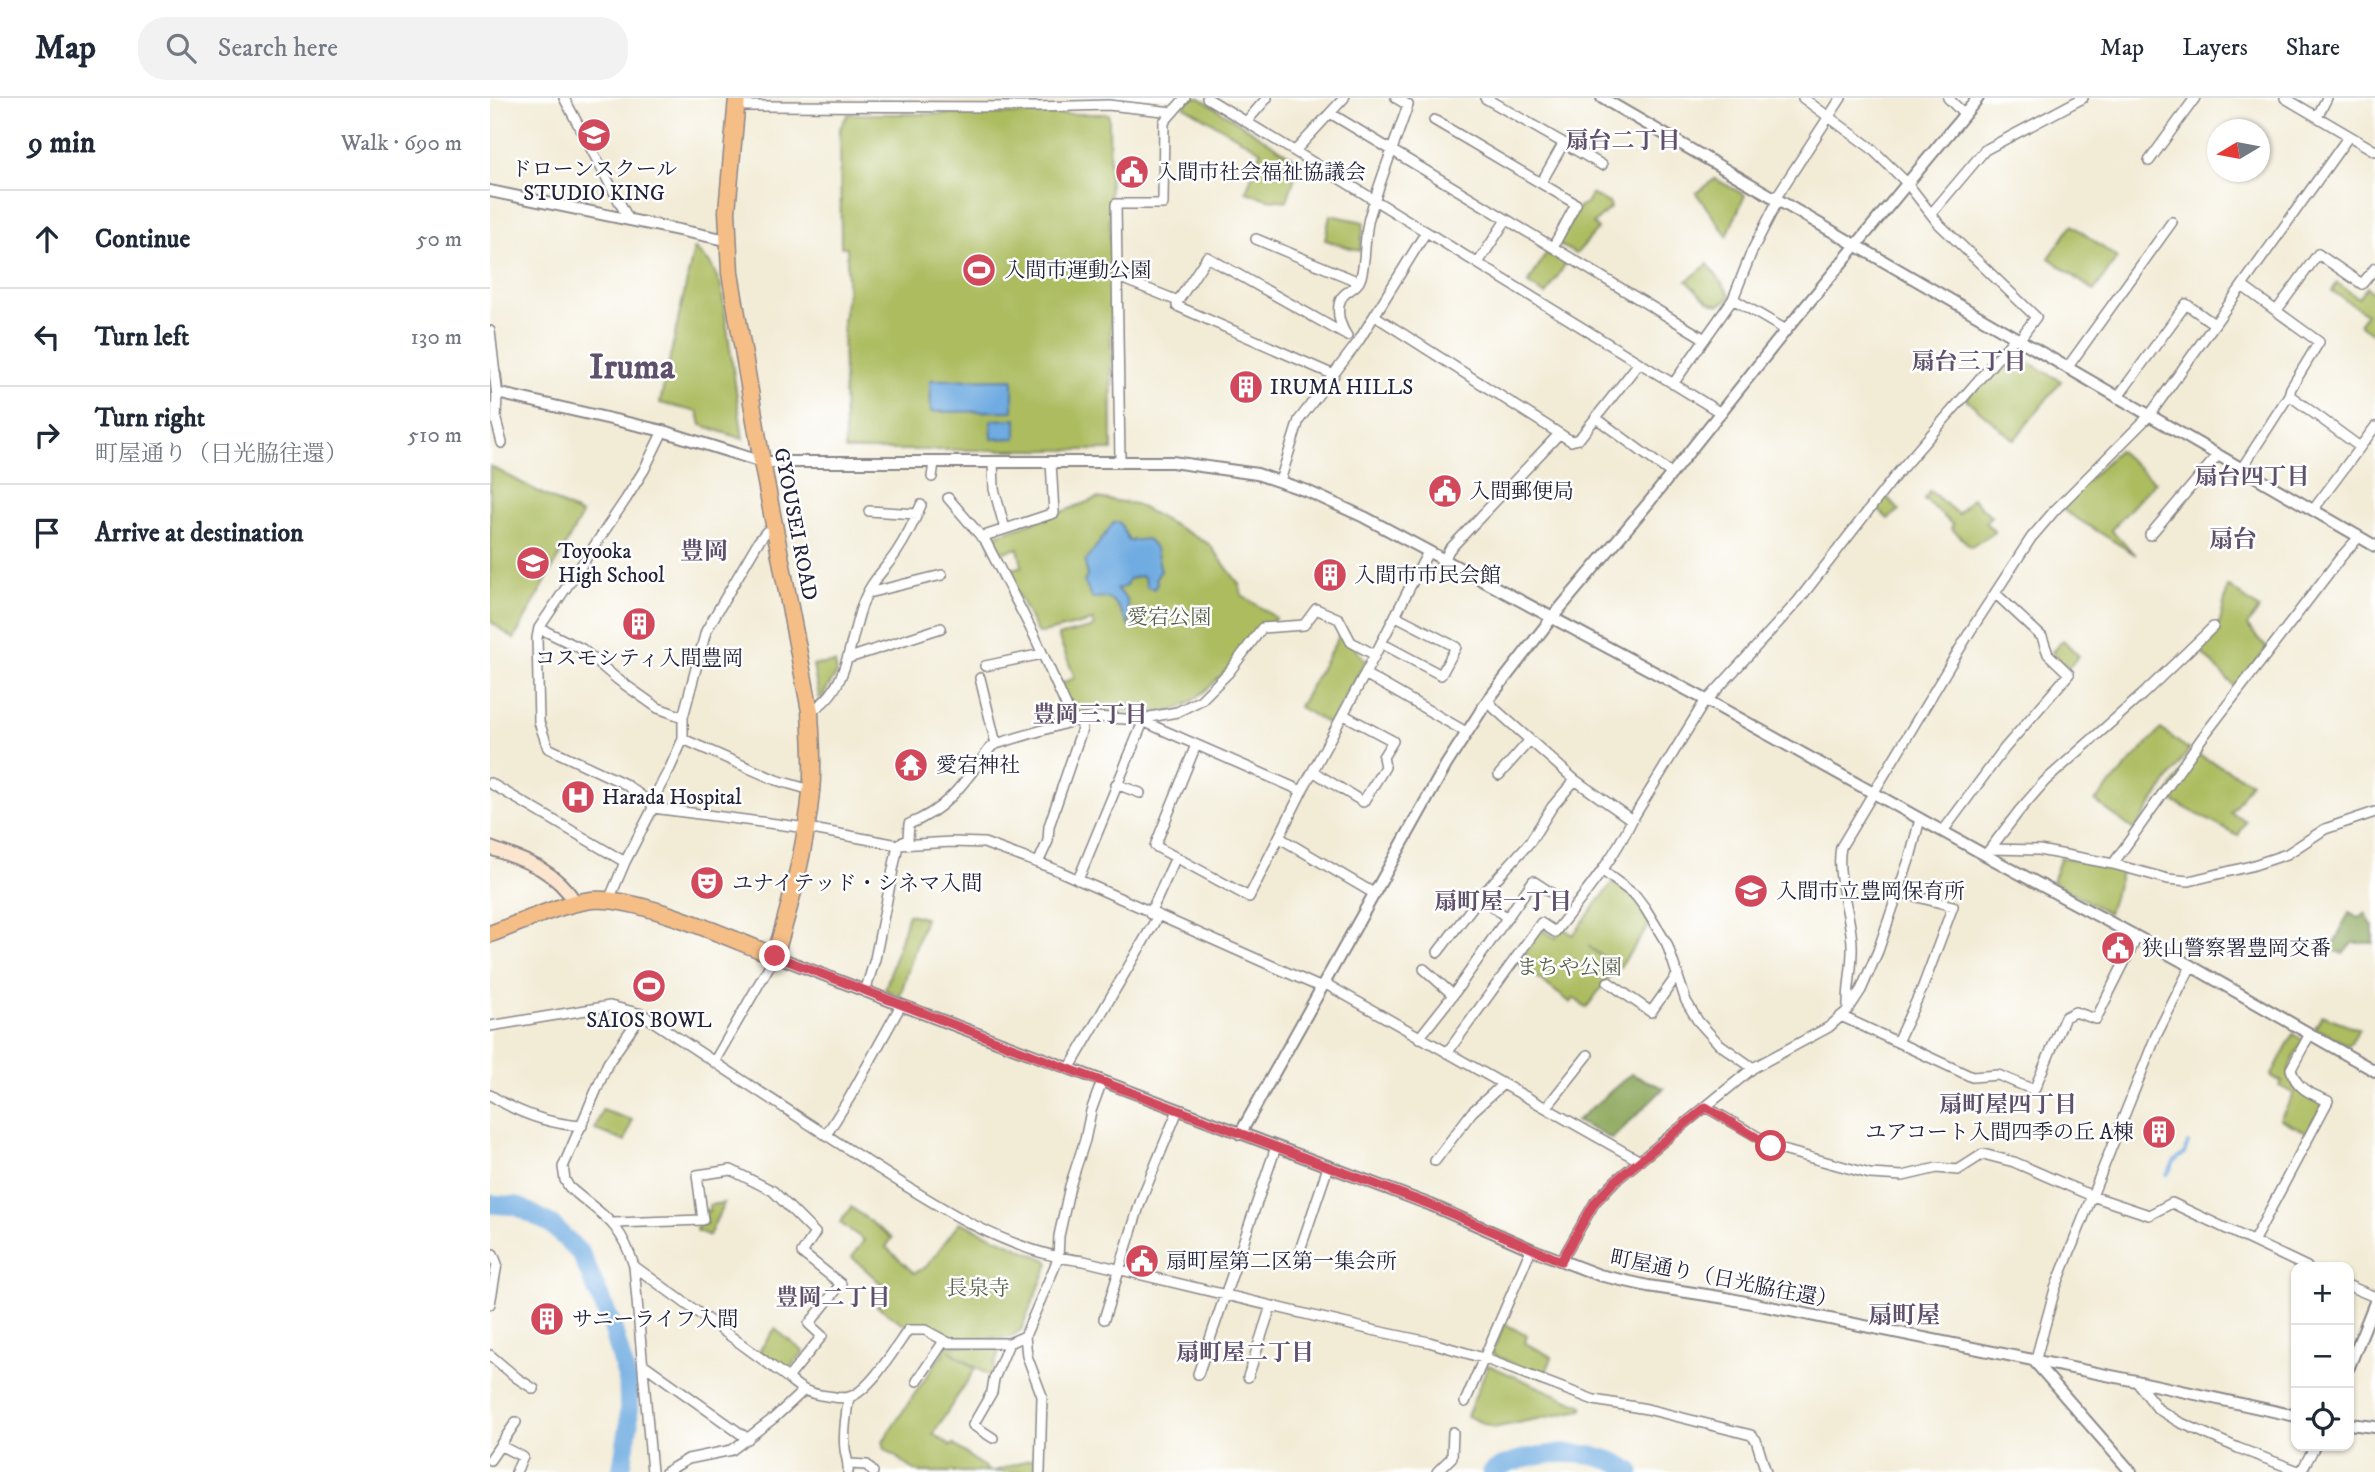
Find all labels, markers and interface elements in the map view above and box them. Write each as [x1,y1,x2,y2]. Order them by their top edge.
search box [138,17,628,80]
text: Map [35,28,96,69]
icon: search [162,29,200,67]
text: Search here [218,32,338,65]
text: Map [2100,33,2144,63]
text: Layers [2182,33,2248,63]
text: Share [2286,33,2340,63]
school or university icon: ドローンスクール STUDIO KING [575,116,613,154]
north arrow [2207,119,2270,182]
text: 9 min [28,125,95,162]
district label: 扇台二丁目 [1566,127,1681,156]
text: Walk · 690 m [341,129,462,158]
public building icon: 入間市社会福祉協議会 [1113,153,1151,191]
place label: ドローンスクール STUDIO KING [511,157,677,207]
place label: 入間市社会福祉協議会 [1156,160,1366,186]
icon: ahead [28,220,66,258]
text: Continue [95,223,190,256]
text: 50 m [416,225,462,254]
sports icon: 入間市運動公園 [960,251,998,289]
place label: 入間市運動公園 [1004,258,1151,284]
icon: left [28,318,66,356]
text: Turn left [95,321,189,354]
text: 130 m [410,323,462,352]
district label: Iruma [589,346,676,390]
district label: 扇台三丁目 [1912,348,2027,377]
building icon: IRUMA HILLS [1227,368,1265,406]
place label: IRUMA HILLS [1270,375,1413,401]
text: Turn right [95,402,205,435]
icon: right [28,416,66,454]
text: 510 m [408,421,462,450]
text: 町屋通り（日光脇往還） [95,440,348,469]
street label: GYOUSEI ROAD [767,446,823,603]
district label: 扇台四丁目 [2195,463,2310,492]
public building icon: 入間郵便局 [1426,472,1464,510]
place label: 入間郵便局 [1469,479,1574,505]
icon: arrive [28,514,66,552]
text: Arrive at destination [95,517,304,550]
district label: 扇台 [2209,525,2257,555]
district label: 豊岡 [680,537,728,567]
place label: Toyooka High School [558,539,665,589]
school or university icon: Toyooka High School [514,544,552,582]
building icon: 入間市市民会館 [1311,556,1349,594]
place label: 入間市市民会館 [1354,563,1501,589]
building icon: コスモシティ入間豊岡 [620,605,658,643]
park label: 愛宕公園 [1127,605,1211,631]
place label: コスモシティ入間豊岡 [535,646,743,672]
district label: 豊岡三丁目 [1033,701,1148,730]
temple icon: 愛宕神社 [892,746,930,784]
place label: 愛宕神社 [936,753,1020,779]
hospital icon: Harada Hospital [559,778,597,816]
place label: Harada Hospital [602,785,742,811]
theatre icon: ユナイテッド・シネマ入間 [688,864,726,902]
place label: ユナイテッド・シネマ入間 [732,871,982,897]
school or university icon: 入間市立豊岡保育所 [1732,872,1770,910]
place label: 入間市立豊岡保育所 [1776,879,1965,905]
district label: 扇町屋一丁目 [1434,888,1572,917]
public building icon: 狭山警察署豊岡交番 [2099,929,2137,967]
place label: 狭山警察署豊岡交番 [2142,936,2331,962]
route end [759,940,790,971]
park label: まちや公園 [1517,955,1622,981]
sports icon: SAIOS BOWL [630,967,668,1005]
place label: SAIOS BOWL [586,1008,712,1034]
district label: 扇町屋四丁目 [1939,1091,2077,1120]
building icon: ユアコート入間四季の丘 A棟 [2140,1113,2178,1151]
place label: ユアコート入間四季の丘 A棟 [1865,1120,2134,1146]
route start [1755,1130,1786,1161]
public building icon: 扇町屋第二区第一集会所 [1123,1242,1161,1280]
street label: 町屋通り（日光脇往還） [1608,1245,1840,1315]
place label: 扇町屋第二区第一集会所 [1166,1249,1397,1275]
map controls [2291,1262,2354,1451]
button: + [2291,1262,2354,1325]
park label: 長泉寺 [947,1276,1010,1302]
district label: 豊岡二丁目 [776,1284,891,1313]
building icon: サニーライフ入間 [528,1300,566,1338]
district label: 扇町屋 [1868,1301,1940,1331]
place label: サニーライフ入間 [572,1307,738,1333]
button: − [2291,1325,2354,1388]
district label: 扇町屋二丁目 [1176,1339,1314,1368]
button: locate [2291,1388,2354,1451]

